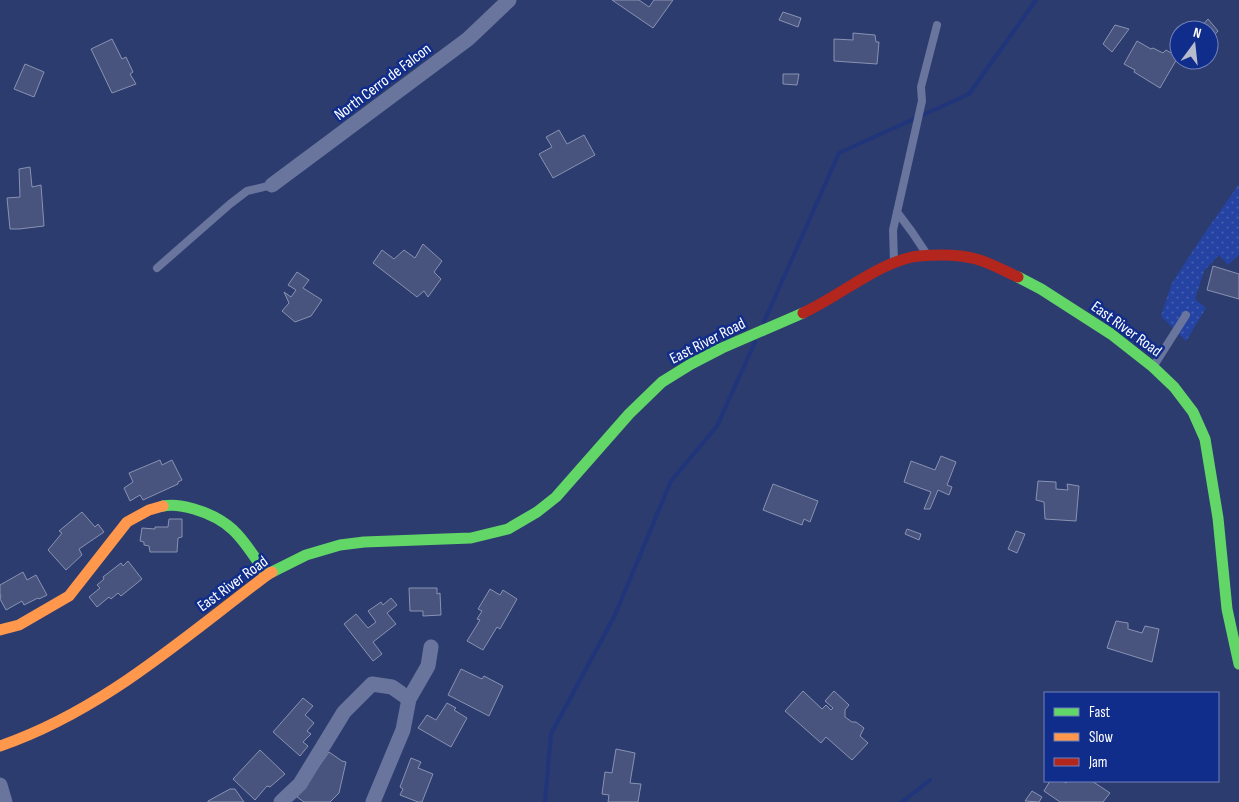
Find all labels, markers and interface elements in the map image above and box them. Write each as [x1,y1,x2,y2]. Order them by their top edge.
north arrow [1169,20,1219,70]
text: N [1191,24,1203,42]
street label: North Cerro de Falcon [331,40,435,125]
street label: East River Road [1087,297,1165,361]
street label: East River Road [667,314,749,368]
street label: East River Road [194,552,272,616]
legend [1044,692,1219,782]
text: Fast [1089,703,1111,722]
text: Slow [1089,728,1113,747]
text: Jam [1088,753,1107,772]

